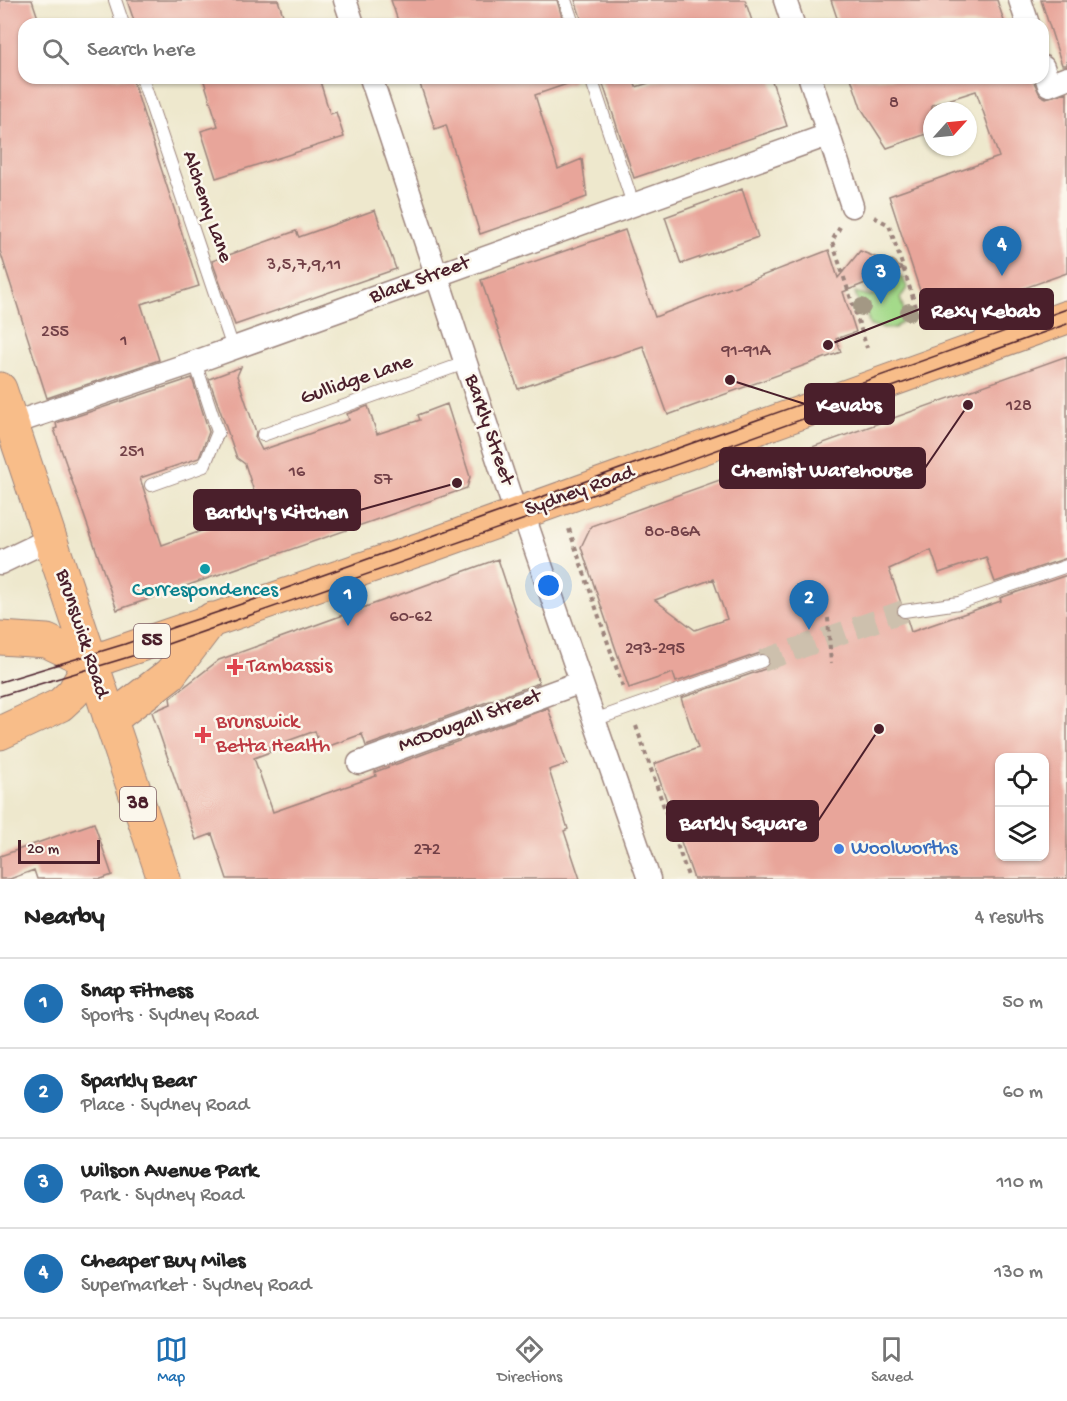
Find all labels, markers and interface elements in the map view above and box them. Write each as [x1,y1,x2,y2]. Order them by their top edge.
search box [18,18,1049,84]
icon: search [39,35,72,68]
text: Search here [87,38,195,64]
house number: 8 [889,93,899,114]
north arrow [923,102,977,156]
street label: Alchemy Lane [175,148,237,267]
pin: 4 [982,226,1022,276]
street label: Black Street [366,251,476,311]
pin: 3 [862,254,900,304]
house number: 3,5,7,9,11 [266,255,341,276]
callout: Rexy Kebab [920,289,1053,329]
text: Rexy Kebab [930,300,1041,326]
house number: 255 [41,322,69,343]
house number: 1 [119,331,128,352]
house number: 91-91A [721,341,772,362]
street label: Gullidge Lane [298,350,418,412]
street label: Barkly Street [457,371,519,491]
callout: Kevabs [805,384,894,424]
text: Kevabs [815,394,883,420]
house number: 128 [1005,396,1032,417]
house number: 251 [119,442,145,463]
callout: Chemist Warehouse [720,448,925,488]
text: Chemist Warehouse [731,459,913,485]
street label: Sydney Road [522,460,640,523]
house number: 16 [288,462,306,483]
house number: 57 [374,470,393,491]
callout: Barkly's Kitchen [194,490,360,530]
text: Barkly's Kitchen [205,501,349,527]
house number: 80-86A [644,522,701,543]
marker: Correspondences [198,562,212,576]
street label: Brunswick Road [48,566,114,703]
your location [534,571,563,600]
pin: 1 [328,576,368,626]
place label: Correspondences [132,579,279,604]
pin: 2 [790,580,828,630]
house number: 60-62 [390,607,433,628]
road number: 55 [134,624,170,658]
house number: 293-295 [625,639,685,660]
place label: Tambassis [246,655,333,680]
marker: Tambassis [228,660,242,674]
street label: McDougall Street [395,684,547,759]
place label: Brunswick Betta Health [215,711,330,760]
marker: Brunswick Betta Health [194,726,212,744]
map controls [995,753,1049,861]
button: locate [995,753,1049,807]
road number: 38 [120,787,156,821]
callout: Barkly Square [667,801,818,841]
button: layers [995,807,1049,861]
text: Barkly Square [679,812,807,838]
scale bar [18,837,100,864]
place label: Woolworths [851,837,959,862]
house number: 272 [413,840,441,861]
text: 20 m [27,841,59,860]
marker: Woolworths [832,842,846,856]
text: Nearby [24,903,105,934]
text: 4 results [975,907,1043,930]
text: Snap Fitness [81,979,193,1005]
text: 1 [39,992,48,1015]
text: 50 m [1002,992,1043,1015]
text: Sports · Sydney Road [81,1005,258,1028]
text: Sparkly Bear [81,1069,195,1095]
text: 2 [39,1082,48,1105]
text: 60 m [1003,1082,1043,1105]
text: Place · Sydney Road [81,1095,249,1118]
text: Wilson Avenue Park [81,1159,258,1185]
text: 3 [38,1172,49,1195]
text: 110 m [997,1172,1043,1195]
text: Park · Sydney Road [81,1185,244,1208]
text: Cheaper Buy Miles [81,1249,245,1275]
text: 4 [39,1262,48,1285]
text: 130 m [994,1262,1043,1285]
text: Supermarket · Sydney Road [81,1275,311,1298]
tab: Map [155,1333,188,1388]
tab: Directions [497,1333,562,1388]
tab: Saved [871,1333,912,1388]

